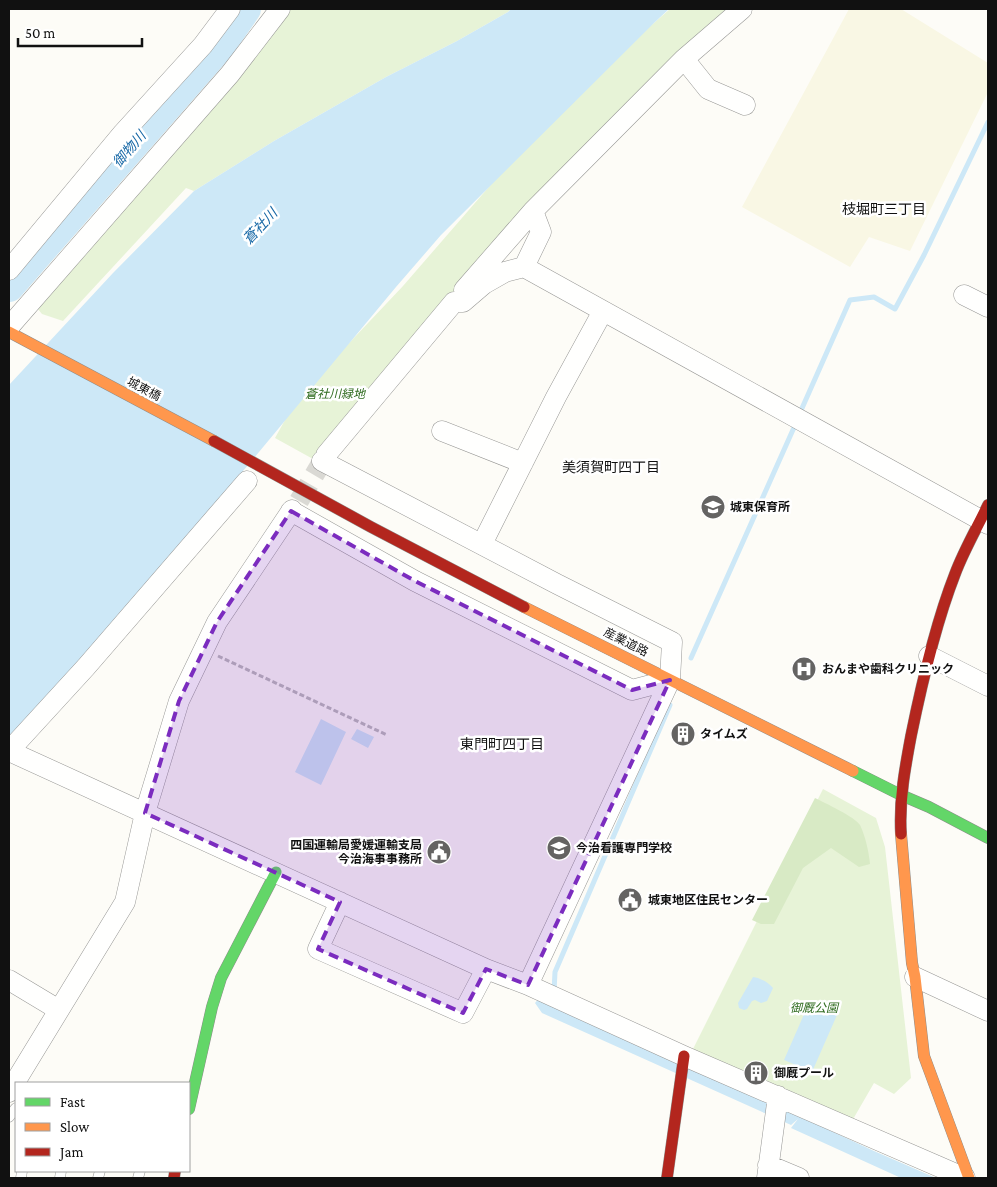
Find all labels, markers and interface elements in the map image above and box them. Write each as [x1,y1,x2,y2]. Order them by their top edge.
scale bar [18,15,141,47]
text: 50 m [25,25,55,41]
water label: 御物川 [109,126,150,170]
district label: 枝堀町三丁目 [842,201,926,217]
water label: 蒼社川 [240,204,282,247]
street label: 城東橋 [125,374,163,404]
park label: 蒼社川緑地 [305,387,367,401]
district label: 美須賀町四丁目 [562,459,660,475]
school or university icon: 城東保育所 [700,494,726,520]
place label: 城東保育所 [730,500,790,514]
street label: 産業道路 [601,625,651,659]
hospital icon: おんまや歯科クリニック [791,656,817,682]
place label: おんまや歯科クリニック [822,662,954,676]
building icon: タイムズ [670,721,696,747]
place label: タイムズ [700,727,748,741]
district label: 東門町四丁目 [460,736,544,752]
school or university icon: 今治看護専門学校 [546,835,572,861]
place label: 四国運輸局愛媛運輸支局 今治海事事務所 [290,838,422,866]
public building icon: 四国運輸局愛媛運輸支局 今治海事事務所 [426,839,452,865]
place label: 今治看護専門学校 [576,841,672,855]
public building icon: 城東地区住民センター [617,887,643,913]
place label: 城東地区住民センター [648,893,768,907]
park label: 御厩公園 [790,1001,840,1015]
building icon: 御厩プール [743,1060,769,1086]
place label: 御厩プール [774,1066,834,1080]
legend [15,1082,190,1172]
text: Fast [60,1094,86,1110]
text: Slow [60,1119,90,1135]
text: Jam [58,1144,83,1161]

